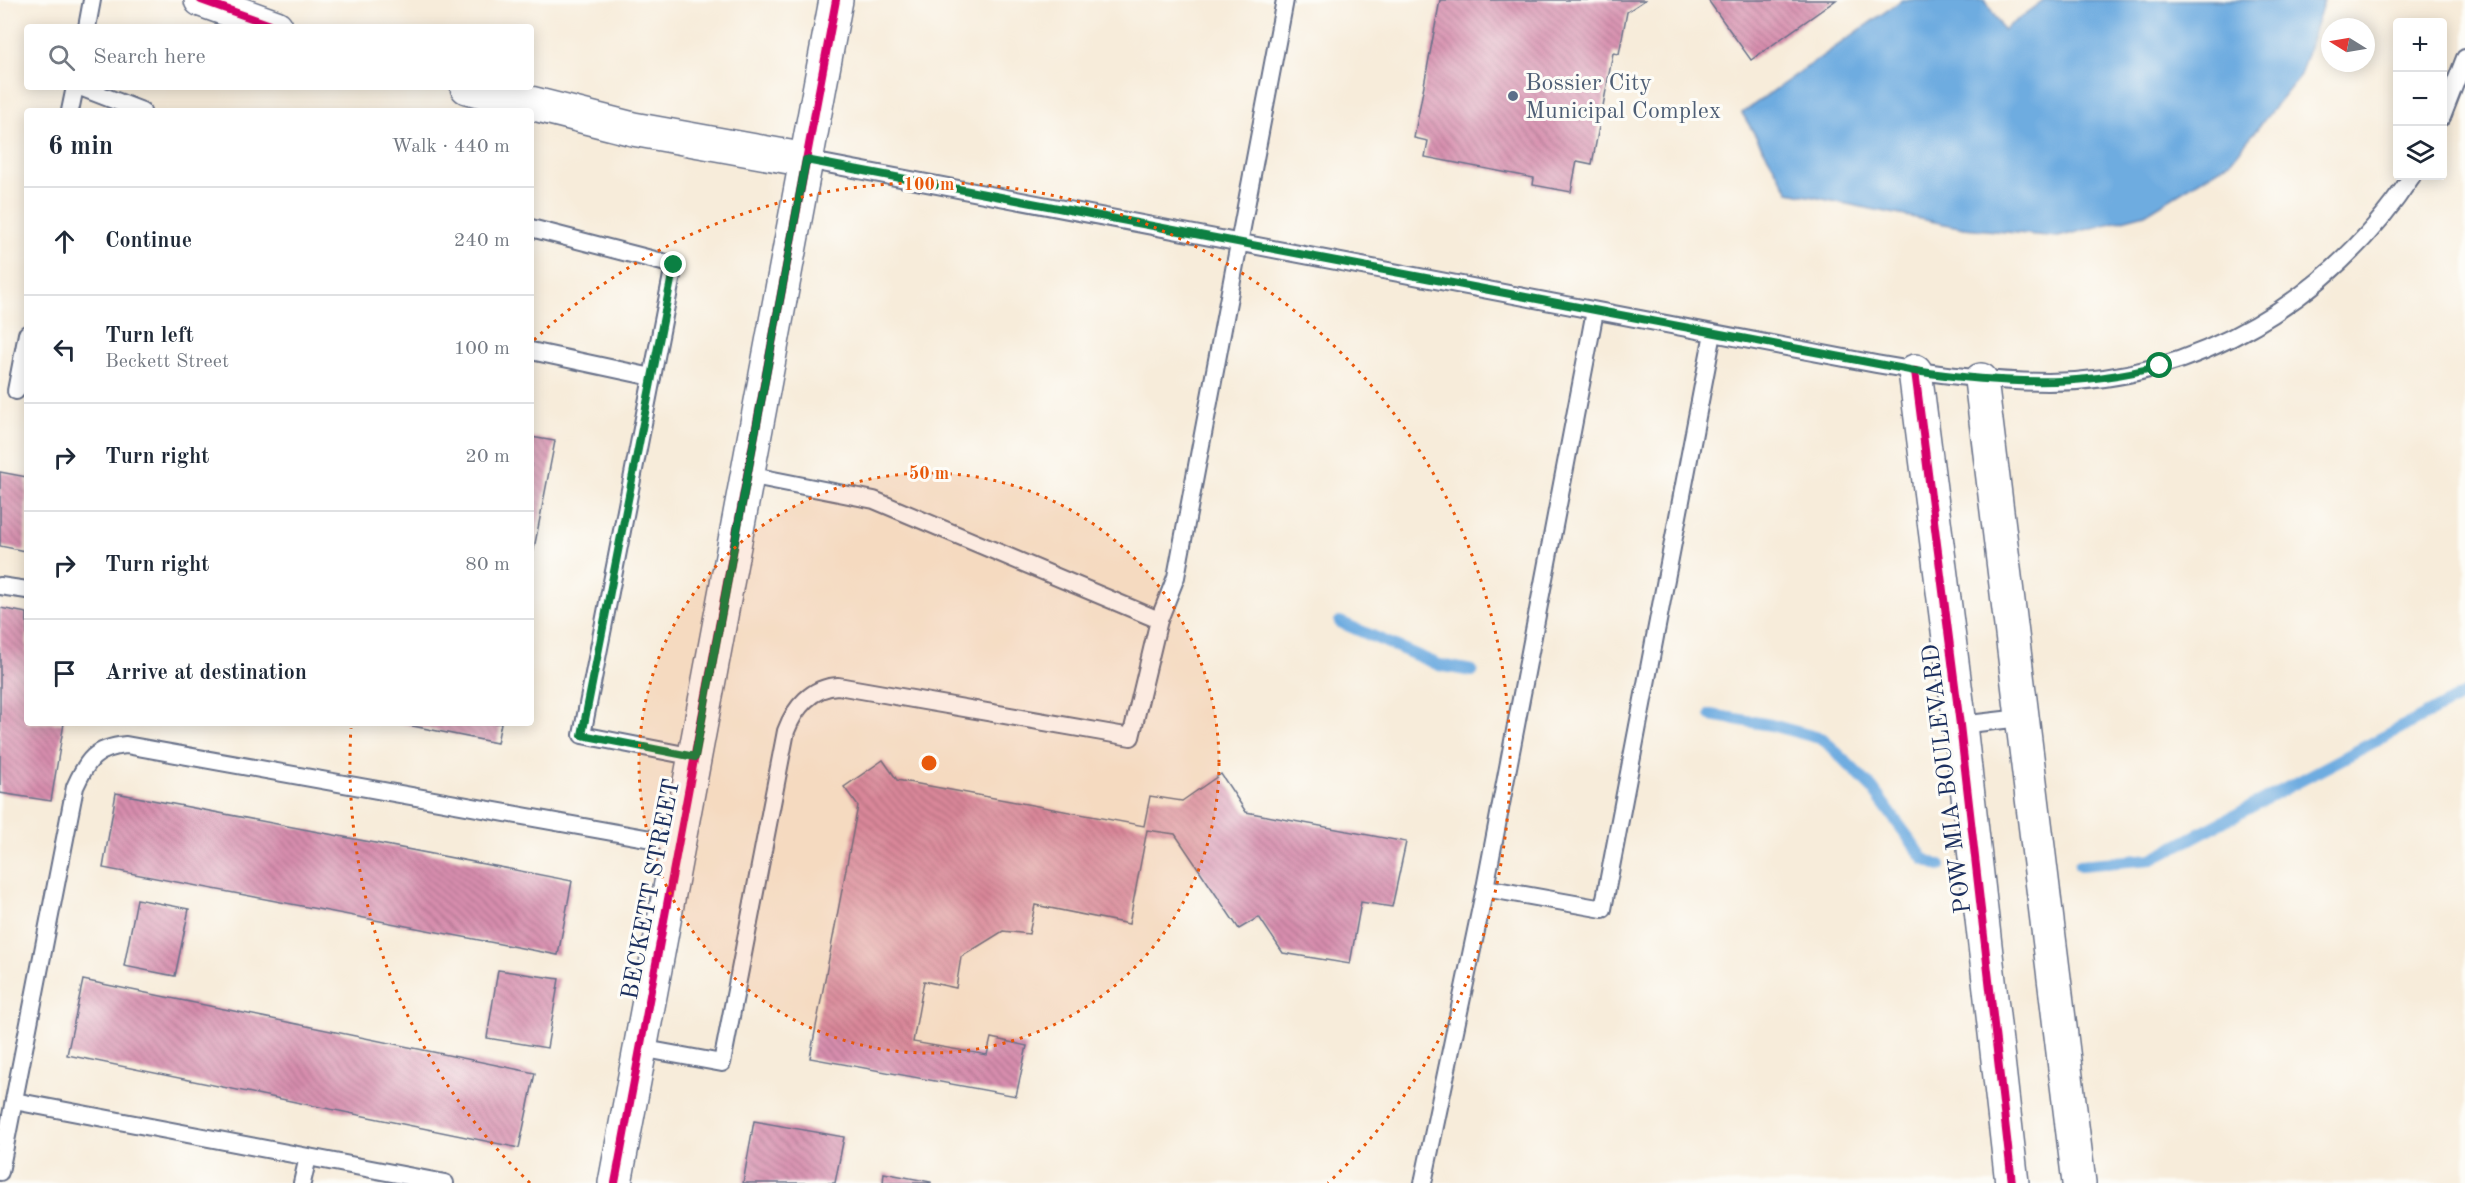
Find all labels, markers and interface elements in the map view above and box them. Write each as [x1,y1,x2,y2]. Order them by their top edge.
north arrow [2321,18,2375,72]
map controls [2393,18,2447,180]
button: + [2393,18,2447,72]
search box [24,24,534,90]
icon: search [45,41,78,74]
text: Search here [93,46,206,68]
place label: Bossier City Municipal Complex [1525,72,1721,124]
button: − [2393,72,2447,126]
marker: Bossier City Municipal Complex [1506,89,1520,103]
button: layers [2393,126,2447,180]
text: 6 min [48,134,113,160]
text: Walk · 440 m [391,137,510,157]
text: 100 m [904,176,954,194]
icon: ahead [48,225,81,258]
text: Continue [105,230,192,252]
text: 240 m [454,231,510,251]
route end [660,251,686,277]
text: Turn left [105,325,194,347]
icon: left [48,333,81,366]
text: 100 m [454,339,510,359]
text: Beckett Street [105,352,229,372]
route start [2146,352,2172,378]
icon: right [48,441,81,474]
text: Turn right [105,446,209,468]
text: 20 m [465,447,510,467]
text: 50 m [909,465,949,483]
icon: right [48,549,81,582]
text: Turn right [105,554,209,576]
text: 80 m [465,555,510,575]
street label: POW MIA BOULEVARD [1920,643,1976,915]
icon: arrive [48,657,81,690]
text: Arrive at destination [105,662,307,684]
centre of rings [919,753,939,773]
street label: BECKETT STREET [619,777,685,1002]

